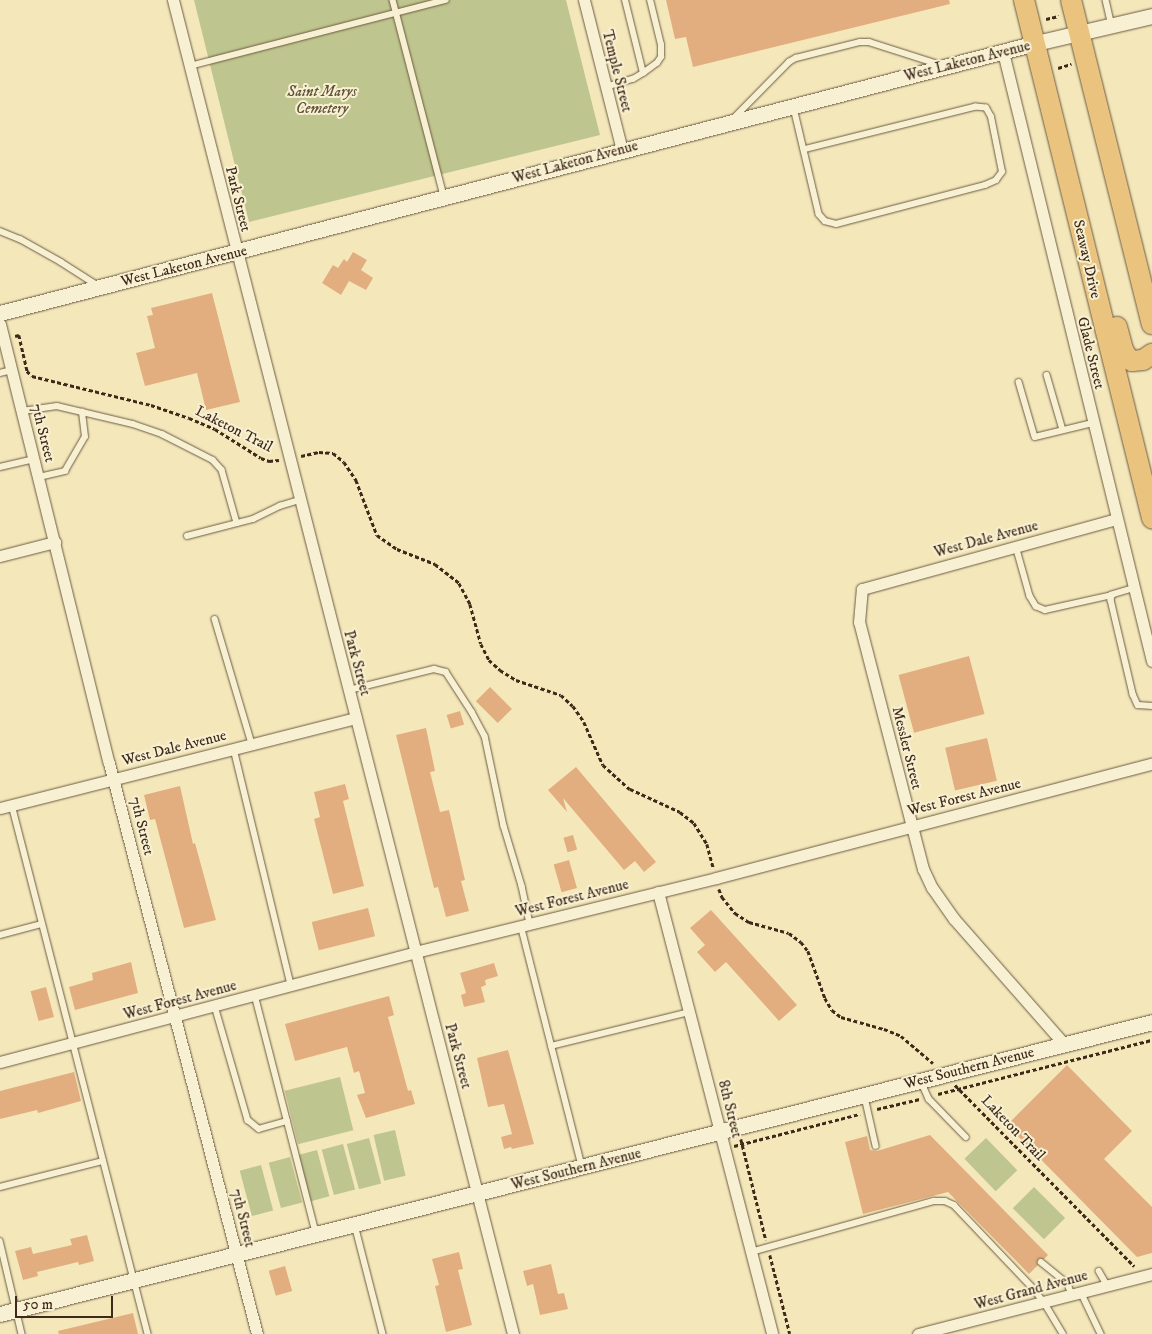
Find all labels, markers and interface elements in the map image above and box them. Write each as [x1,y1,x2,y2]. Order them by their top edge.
street label: Temple Street [598,28,636,114]
street label: West Laketon Avenue [902,37,1032,85]
park label: Saint Marys Cemetery [287,82,357,117]
street label: West Laketon Avenue [510,137,640,187]
street label: Park Street [221,164,255,234]
street label: Seaway Drive [1069,218,1105,300]
street label: West Laketon Avenue [119,242,249,290]
street label: Glade Street [1073,315,1109,391]
street label: 7th Street [27,402,59,464]
street label: Laketon Trail [192,402,276,456]
street label: West Dale Avenue [932,516,1040,562]
street label: Park Street [340,628,374,698]
street label: Messler Street [888,705,926,791]
street label: West Dale Avenue [120,726,228,770]
street label: West Forest Avenue [905,774,1023,820]
street label: 7th Street [126,795,158,857]
street label: West Forest Avenue [513,875,631,921]
street label: West Forest Avenue [122,976,238,1024]
street label: Park Street [441,1021,475,1091]
street label: West Southern Avenue [902,1043,1036,1093]
street label: 8th Street [714,1078,746,1140]
street label: Laketon Trail [977,1092,1049,1164]
street label: West Southern Avenue [509,1144,643,1194]
street label: 7th Street [227,1187,259,1249]
street label: West Grand Avenue [972,1266,1090,1314]
scale bar [18,1286,115,1318]
text: 50 m [23,1295,53,1314]

